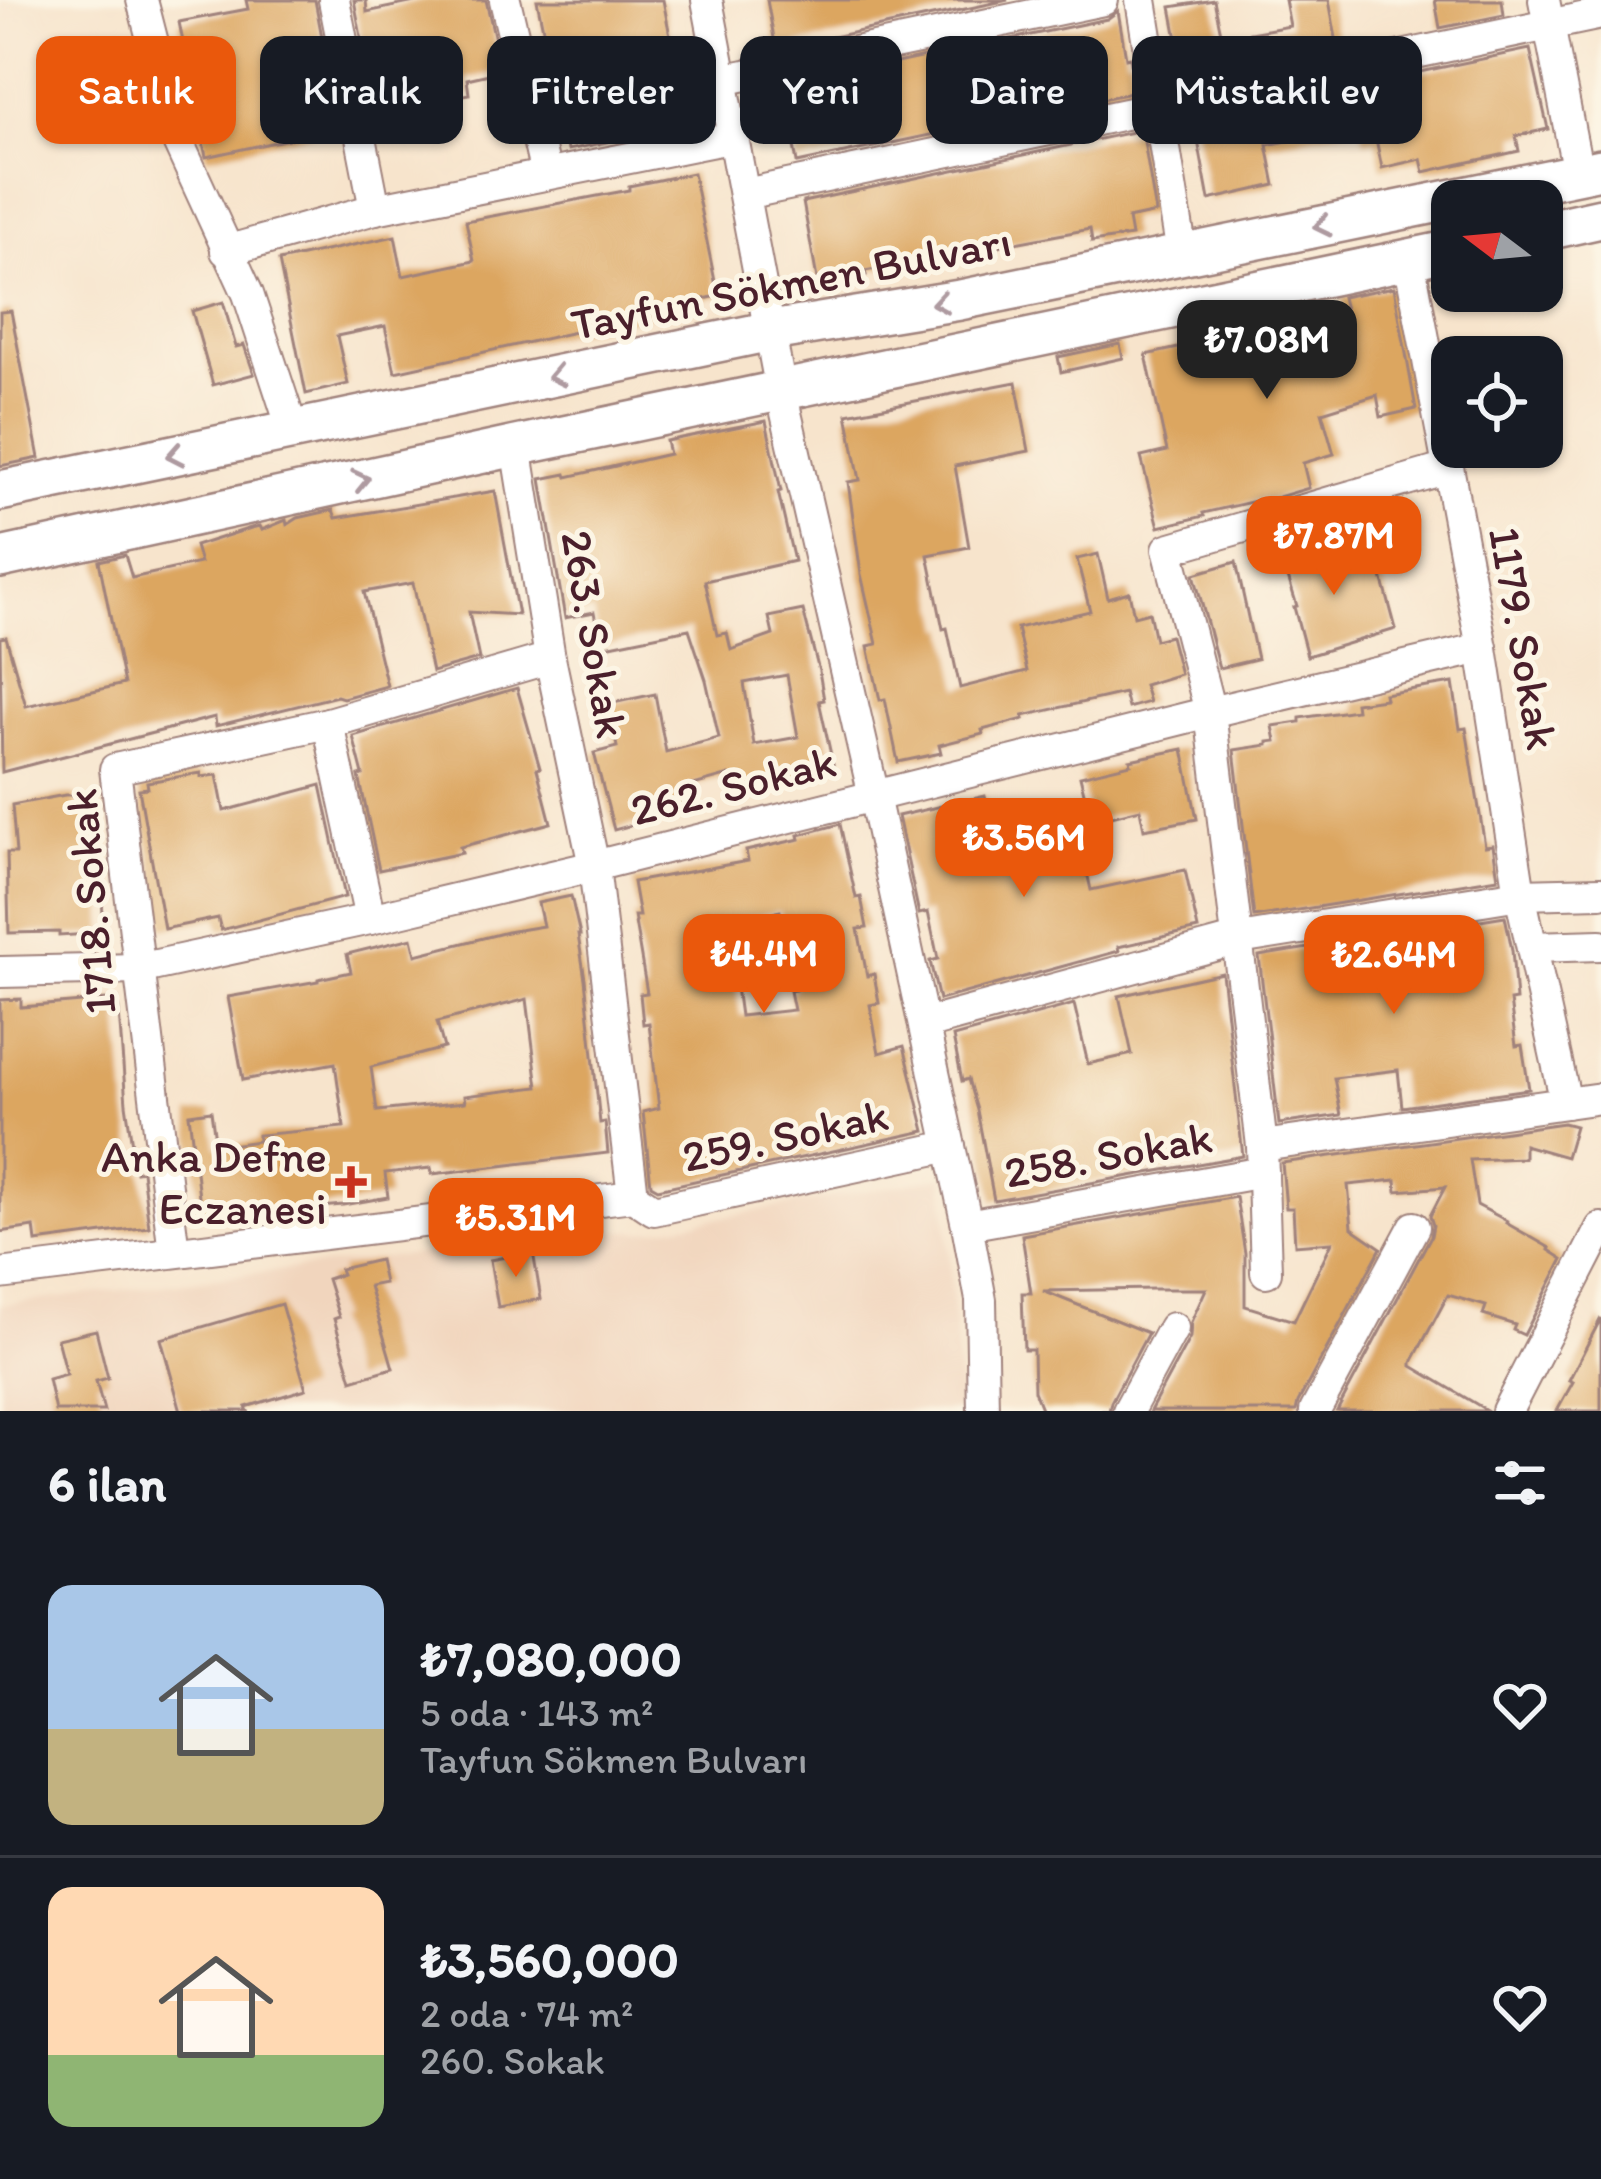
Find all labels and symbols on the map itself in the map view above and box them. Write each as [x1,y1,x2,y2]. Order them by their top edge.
north arrow [1431,180,1563,312]
one-way arrow [1312,212,1332,237]
street label: Tayfun Sökmen Bulvarı [566,213,1016,351]
one-way arrow [930,289,949,315]
pin: ₺7.08M [1169,300,1365,402]
one-way arrow [547,362,567,387]
one-way arrow [165,441,185,467]
one-way arrow [350,469,370,494]
pin: ₺7.87M [1236,496,1432,598]
street label: 1179. Sokak [1478,522,1570,754]
street label: 263. Sokak [550,526,640,742]
street label: 262. Sokak [625,734,841,836]
street label: 1718. Sokak [53,787,127,1017]
pin: ₺3.56M [926,798,1122,900]
pin: ₺4.4M [680,914,848,1016]
pin: ₺2.64M [1296,915,1492,1017]
street label: 259. Sokak [677,1087,893,1183]
street label: 258. Sokak [1000,1109,1216,1199]
place label: Anka Defne Eczanesi [101,1129,327,1235]
marker: Anka Defne Eczanesi [338,1169,364,1195]
pin: ₺5.31M [418,1178,614,1280]

